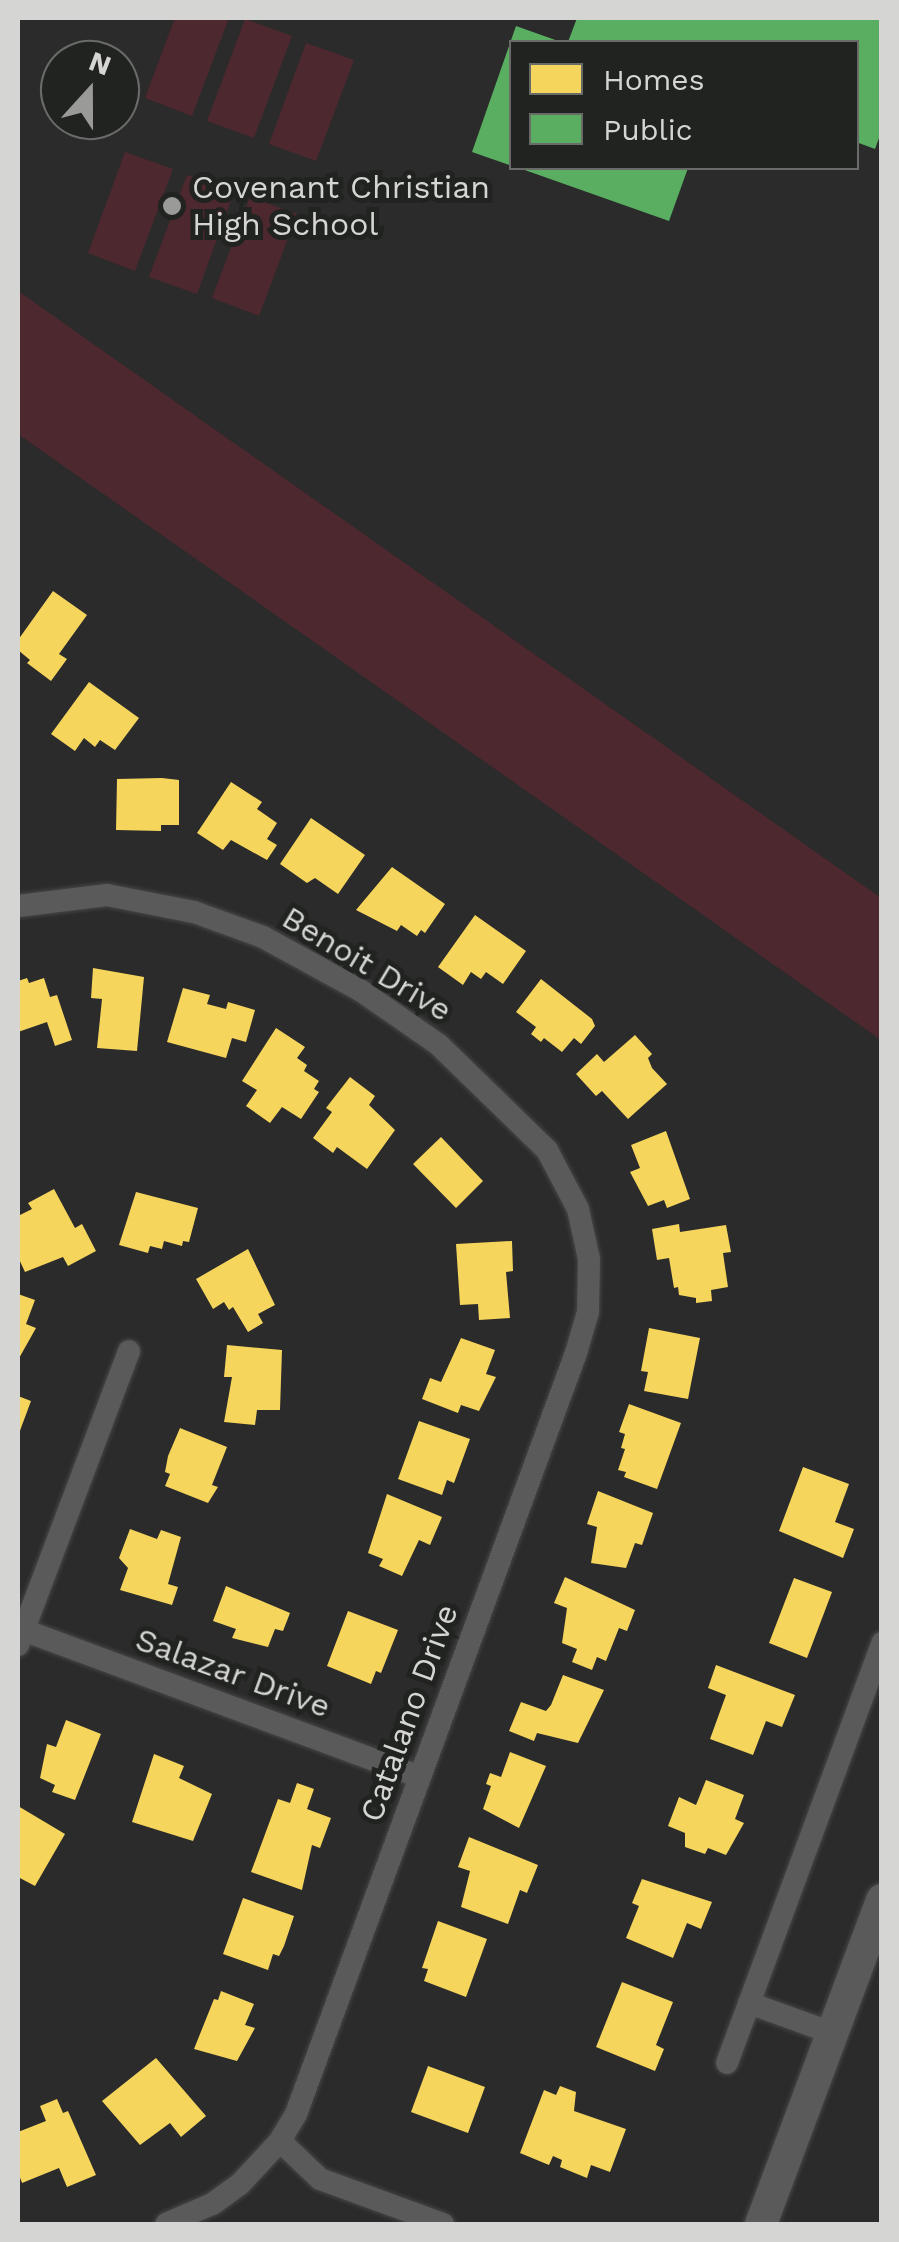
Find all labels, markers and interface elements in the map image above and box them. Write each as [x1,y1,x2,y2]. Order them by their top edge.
north arrow [40,40,140,140]
legend [509,40,859,170]
text: N [85,44,116,83]
text: Homes [603,62,705,97]
text: Public [603,112,693,147]
place label: Covenant Christian High School [192,169,490,244]
marker: Covenant Christian High School [161,195,183,217]
street label: Benoit Drive [275,898,459,1030]
street label: Catalano Drive [352,1599,466,1827]
street label: Salazar Drive [130,1620,336,1726]

